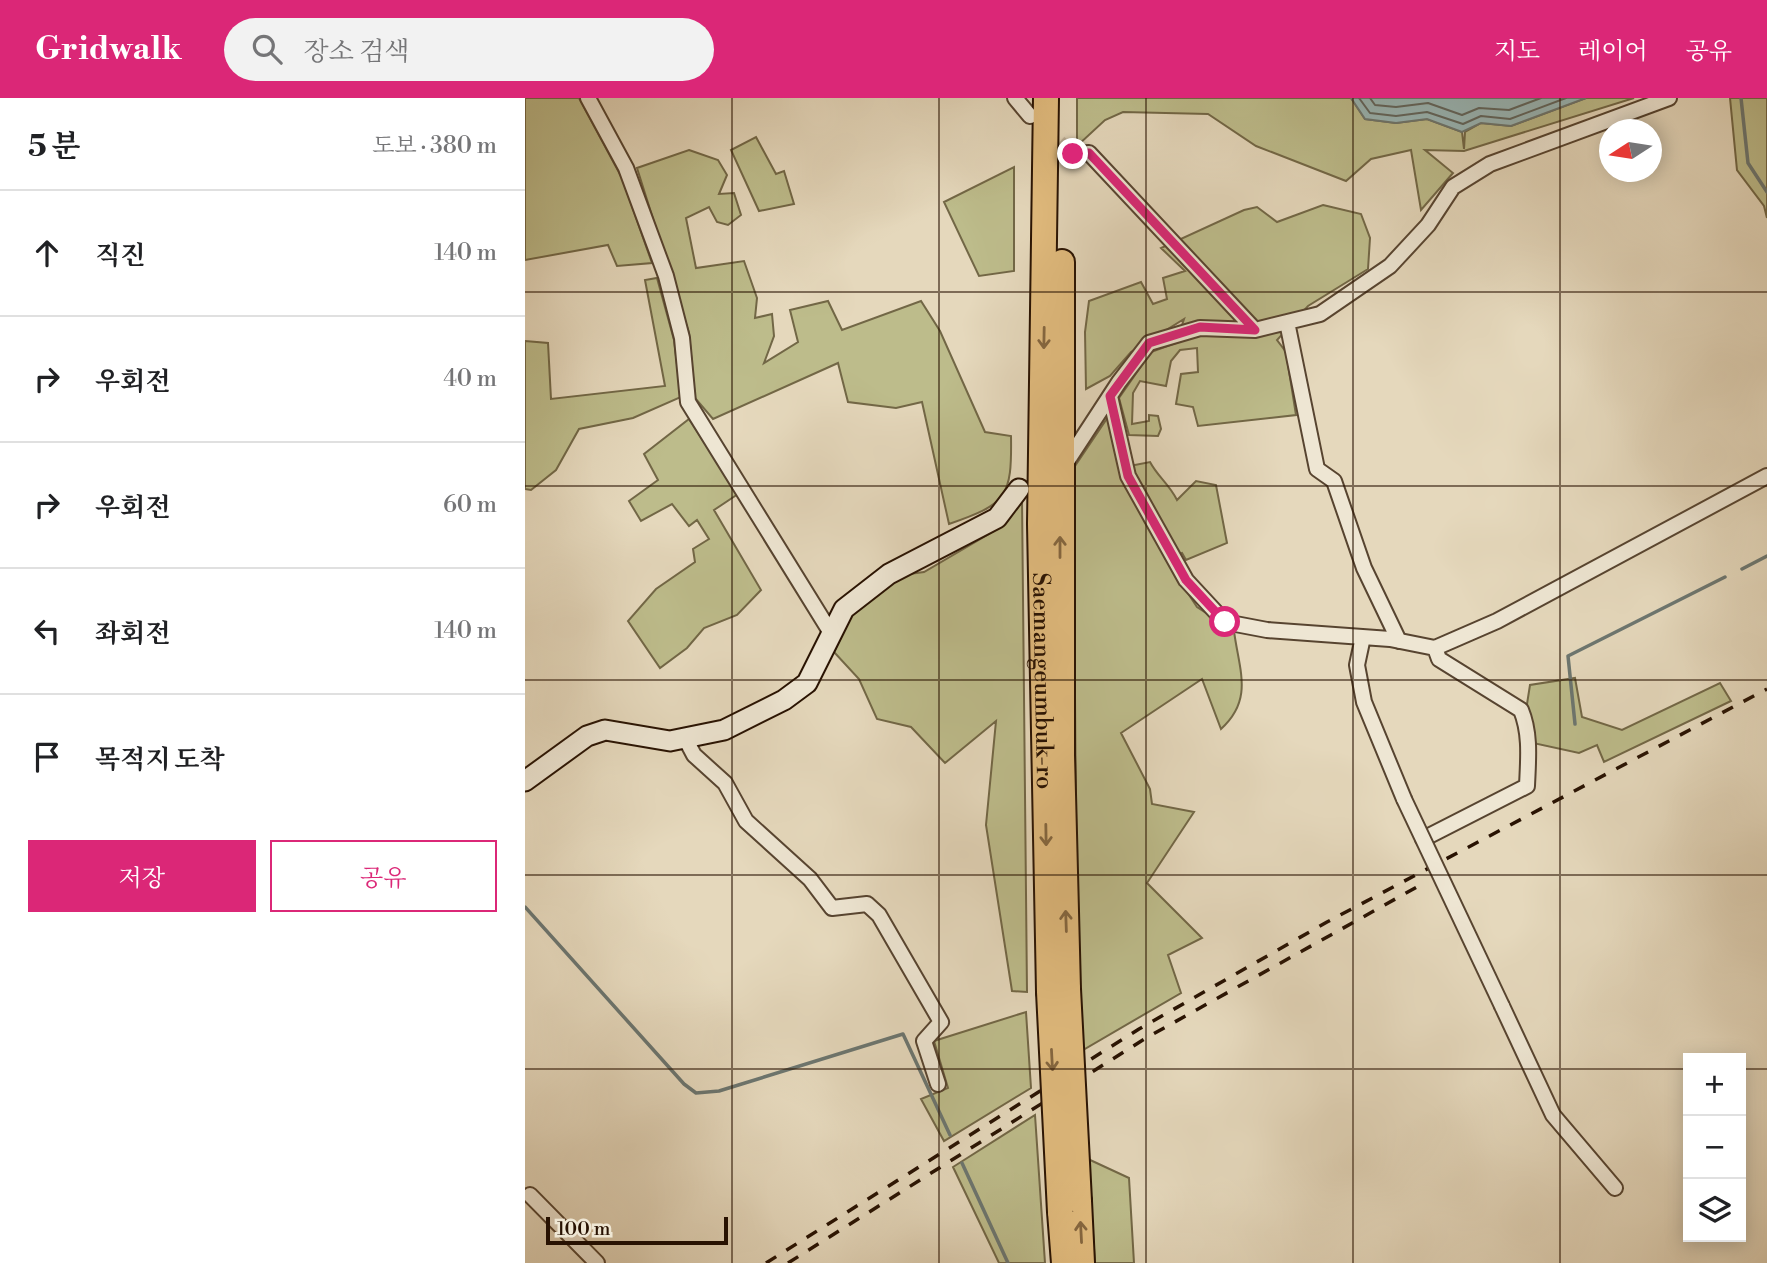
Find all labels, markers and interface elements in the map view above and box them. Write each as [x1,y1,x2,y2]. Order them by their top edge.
search box [224,18,714,81]
text: Gridwalk [35,29,182,70]
icon: search [248,30,286,68]
text: 장소 검색 [304,36,409,68]
text: 지도 [1494,37,1540,67]
text: 레이어 [1578,37,1648,67]
text: 공유 [1686,37,1732,67]
north arrow [1599,119,1662,182]
text: 5 분 [28,128,80,166]
text: 도보 · 380 m [372,132,497,160]
route end [1057,138,1088,169]
icon: ahead [28,234,66,272]
text: 140 m [434,239,497,267]
text: 직진 [95,240,145,272]
one-way arrow [1037,326,1051,349]
icon: right [28,360,66,398]
text: 40 m [443,365,497,393]
text: 우회전 [95,366,170,398]
icon: right [28,486,66,524]
text: 60 m [443,491,497,519]
text: 우회전 [95,492,170,524]
one-way arrow [1053,536,1067,559]
street label: Saemangeumbuk-ro [1025,572,1059,790]
route start [1209,606,1240,637]
icon: left [28,612,66,650]
text: 140 m [434,617,497,645]
text: 좌회전 [95,618,170,650]
icon: arrive [28,738,66,776]
text: 목적지 도착 [95,744,225,776]
one-way arrow [1039,823,1053,846]
button: 저장 [28,840,256,912]
button: 공유 [270,840,497,912]
one-way arrow [1060,910,1073,933]
one-way arrow [1046,1048,1059,1071]
map controls [1683,1053,1746,1242]
button: + [1683,1053,1746,1116]
button: − [1683,1116,1746,1179]
button: layers [1683,1179,1746,1242]
scale bar [546,1214,728,1246]
text: 100 m [557,1217,610,1241]
one-way arrow [1074,1221,1087,1244]

